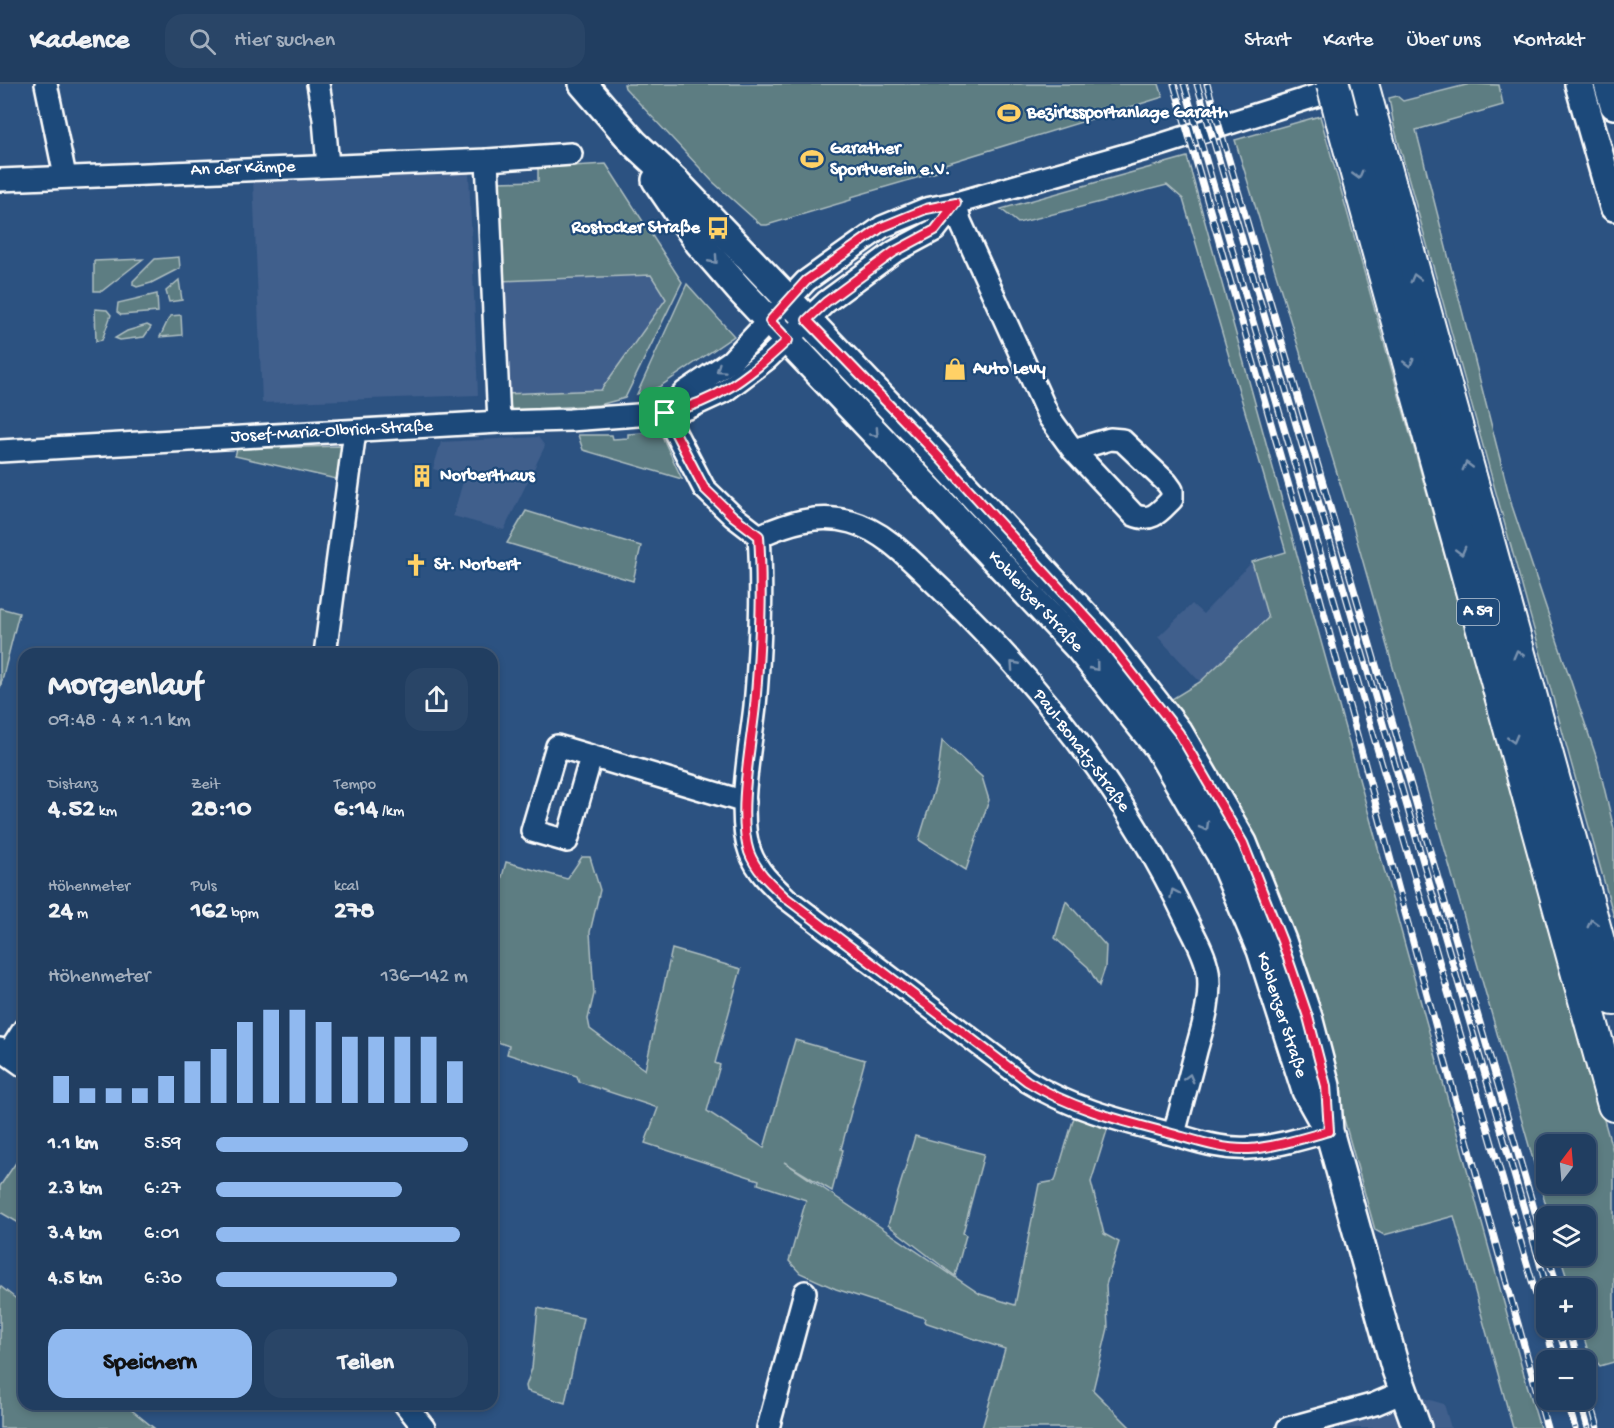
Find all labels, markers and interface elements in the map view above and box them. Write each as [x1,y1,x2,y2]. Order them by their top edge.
search box [165,14,585,68]
text: Kadence [30,25,129,58]
icon: search [186,25,219,58]
text: Hier suchen [234,28,335,54]
text: Start [1244,29,1290,54]
text: Karte [1323,29,1373,54]
text: Über uns [1406,29,1480,54]
text: Kontakt [1513,29,1584,54]
sports icon: Bezirkssportanlage Garath [996,100,1022,126]
place label: Bezirkssportanlage Garath [1026,103,1228,124]
place label: Garather Sportverein e.V. [830,139,950,181]
sports icon: Garather Sportverein e.V. [799,146,825,172]
street label: An der Kämpe [190,157,296,181]
one-way arrow [1350,170,1363,180]
bus stop icon: Rostocker Straße [705,215,731,241]
place label: Rostocker Straße [571,218,701,239]
one-way arrow [707,253,718,264]
one-way arrow [1410,273,1422,284]
shop icon: Auto Levy [942,356,968,382]
one-way arrow [1402,357,1414,368]
place label: Auto Levy [972,359,1046,380]
one-way arrow [715,362,726,373]
pin [639,387,690,438]
icon: arrive [648,396,681,429]
street label: Josef-Maria-Olbrich-Straße [230,416,434,448]
one-way arrow [868,425,879,436]
one-way arrow [1461,461,1474,471]
building icon: Norberthaus [409,463,435,489]
place label: Norberthaus [440,466,536,487]
one-way arrow [1454,545,1466,556]
street label: Koblenzer Straße [983,547,1088,657]
church icon: St. Norbert [403,552,429,578]
place label: St. Norbert [434,555,521,576]
road number: A 59 [1457,599,1499,625]
one-way arrow [1513,649,1526,659]
one-way arrow [1087,660,1098,671]
one-way arrow [1010,661,1021,672]
text: Morgenlauf [48,668,202,706]
button: share [405,668,468,731]
street label: Paul-Bonatz-Straße [1027,685,1134,817]
text: 09:48 · 4 × 1.1 km [48,710,191,733]
one-way arrow [1505,734,1518,744]
text: Distanz [48,776,98,795]
text: Zeit [191,776,220,795]
text: Tempo [334,776,376,795]
text: 4.52 [48,795,95,826]
text: 28:10 [191,795,251,826]
text: 6:14 [334,795,378,826]
text: km [95,803,117,822]
text: /km [378,803,404,822]
one-way arrow [1198,821,1209,831]
text: Höhenmeter [48,878,130,897]
text: Puls [191,878,217,897]
text: kcal [334,878,359,897]
one-way arrow [1169,888,1181,899]
text: 24 [48,897,73,928]
text: 162 [191,897,227,928]
text: 278 [334,897,375,928]
text: m [73,905,88,924]
text: bpm [227,905,259,924]
one-way arrow [1587,918,1600,928]
street label: Koblenzer Straße [1251,950,1311,1081]
text: Höhenmeter [48,966,150,989]
text: 136–142 m [381,966,468,989]
one-way arrow [1181,1073,1194,1083]
text: 1.1 km [48,1133,98,1156]
text: 5:59 [144,1133,181,1156]
north arrow [1536,1134,1596,1194]
map controls [1536,1134,1596,1410]
text: 2.3 km [48,1178,102,1201]
text: 6:27 [144,1178,181,1201]
button: layers [1536,1206,1596,1266]
text: 3.4 km [48,1223,102,1246]
text: 6:01 [144,1223,180,1246]
text: 4.5 km [48,1268,102,1291]
text: 6:30 [144,1268,182,1291]
button: + [1536,1278,1596,1338]
button: Speichern [48,1329,252,1398]
button: Teilen [264,1329,468,1398]
button: − [1536,1350,1596,1410]

